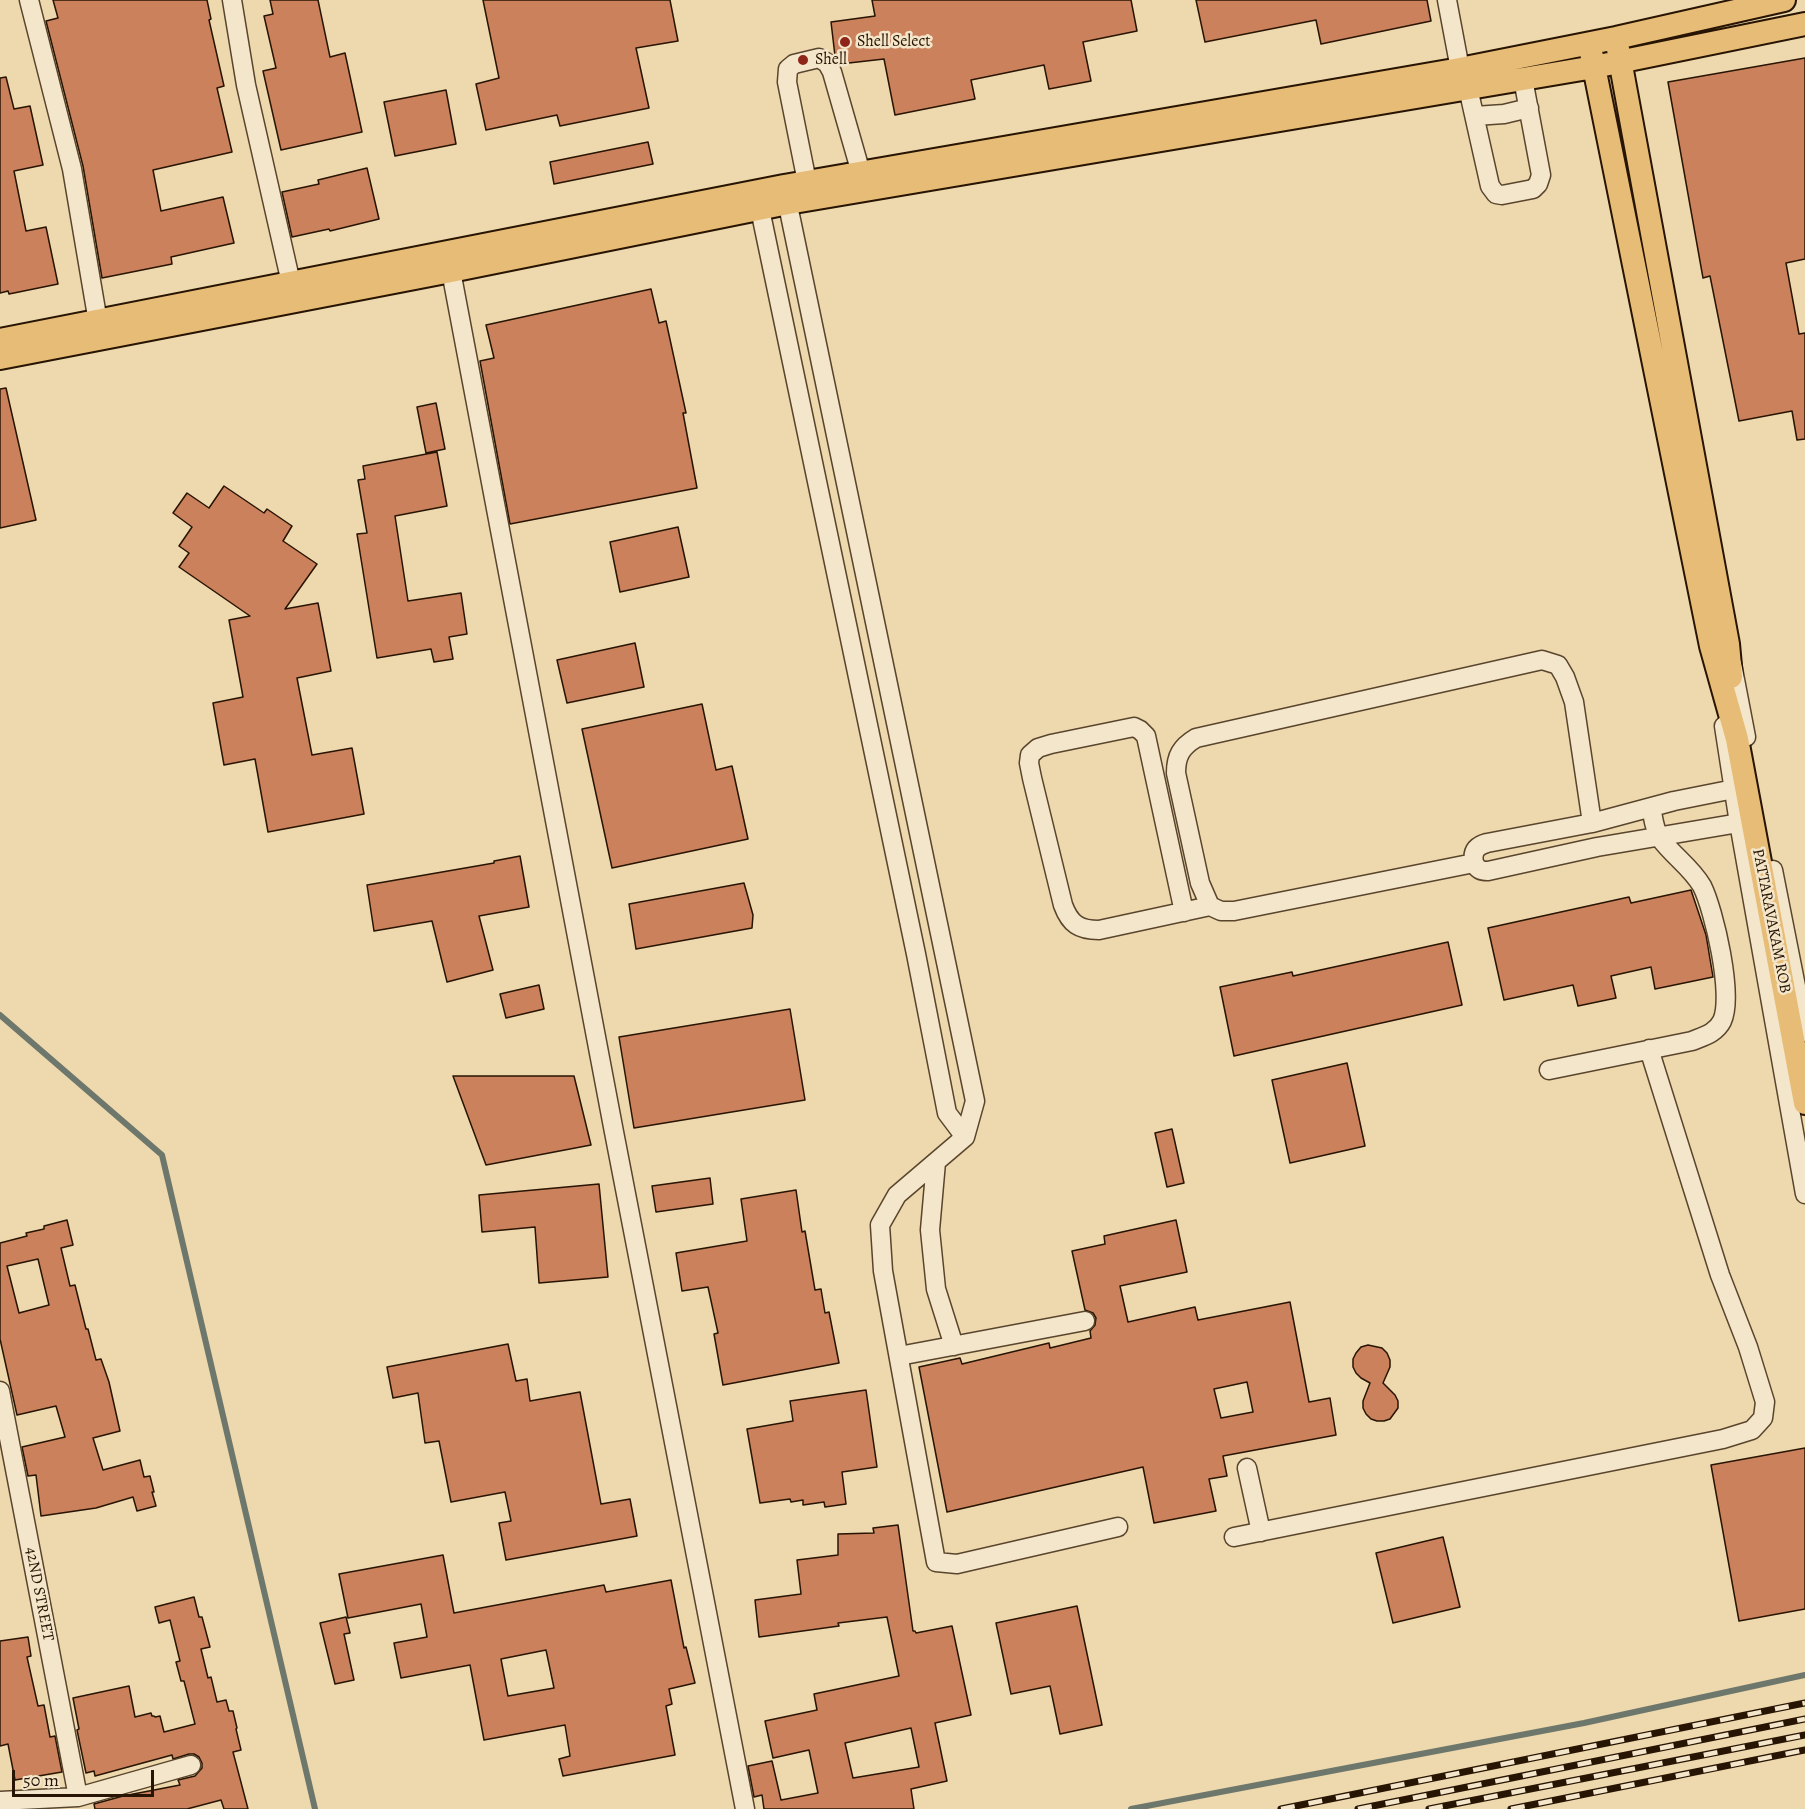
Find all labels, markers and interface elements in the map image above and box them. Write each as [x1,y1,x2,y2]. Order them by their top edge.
place label: Shell Select [857,32,930,52]
marker: Shell Select [838,35,852,49]
place label: Shell [815,50,847,70]
marker: Shell [796,53,810,67]
street label: PATTARAVAKAM ROB [1748,847,1794,995]
street label: 42ND STREET [20,1545,58,1643]
scale bar [15,1758,158,1796]
text: 50 m [23,1768,59,1792]

